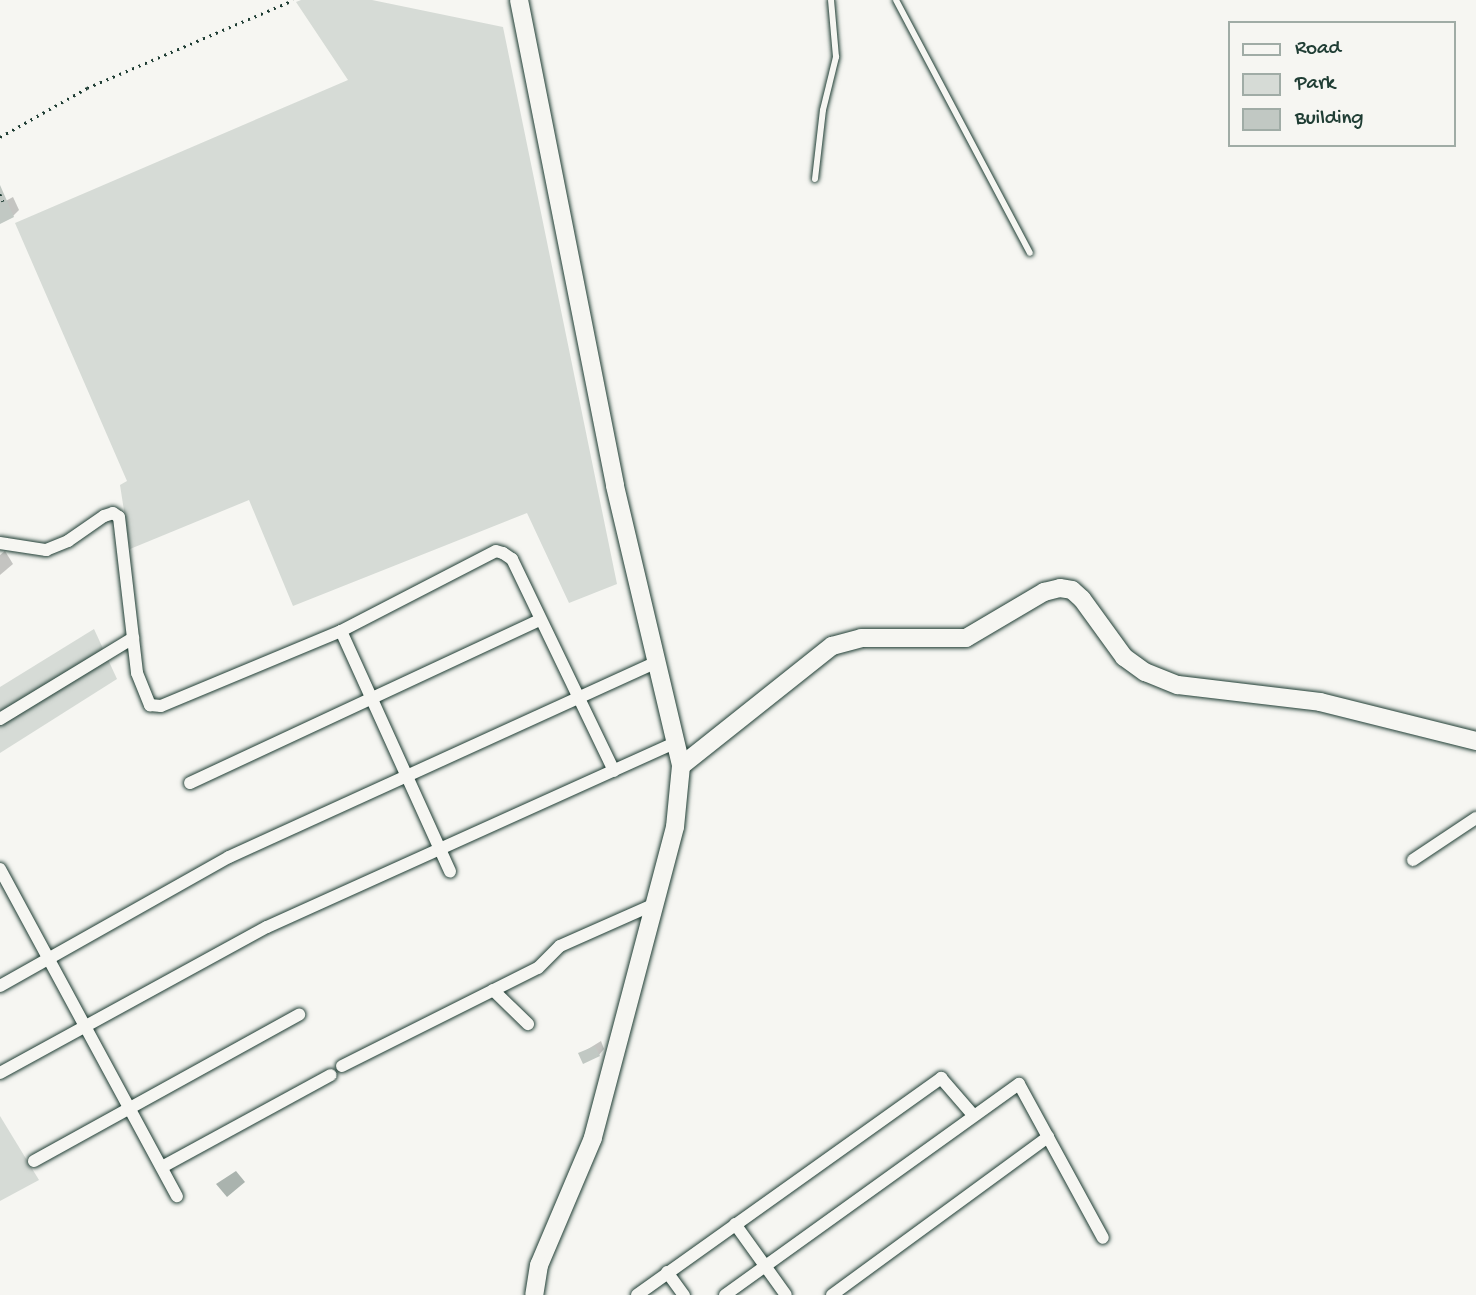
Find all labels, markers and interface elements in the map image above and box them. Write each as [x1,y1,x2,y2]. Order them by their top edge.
legend [1228,21,1455,147]
text: Road [1295,37,1341,62]
text: Park [1295,72,1335,97]
text: Building [1295,107,1364,132]

